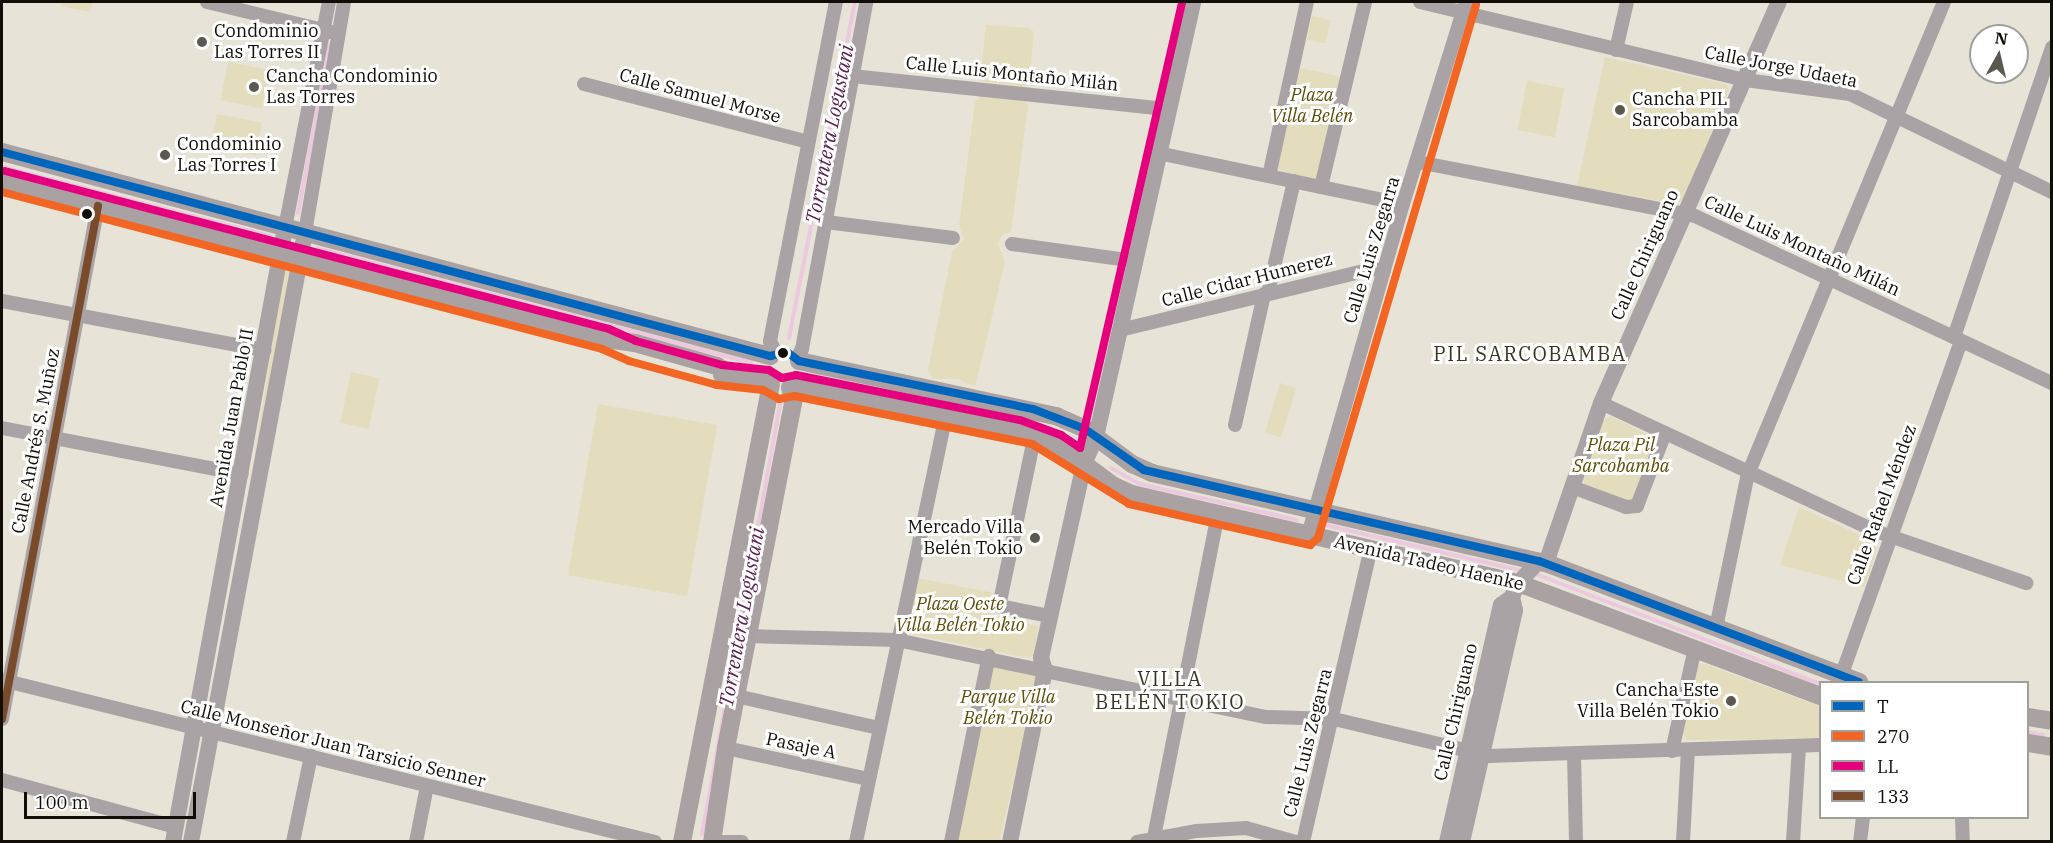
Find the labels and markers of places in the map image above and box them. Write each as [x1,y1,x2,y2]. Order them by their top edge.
place label: Condominio Las Torres II [214,21,320,63]
marker: Condominio Las Torres II [195,35,209,49]
place label: Cancha Condominio Las Torres [266,66,438,109]
marker: Cancha Condominio Las Torres [247,80,261,94]
place label: Cancha PIL Sarcobamba [1632,89,1738,132]
marker: Cancha PIL Sarcobamba [1613,103,1627,117]
place label: Condominio Las Torres I [177,134,281,176]
marker: Condominio Las Torres I [158,148,172,162]
unlabelled marker [81,208,93,220]
unlabelled marker [777,347,789,359]
place label: Mercado Villa Belén Tokio [907,517,1023,560]
marker: Mercado Villa Belén Tokio [1028,531,1042,545]
place label: Cancha Este Villa Belén Tokio [1577,680,1719,722]
marker: Cancha Este Villa Belén Tokio [1724,694,1738,708]

